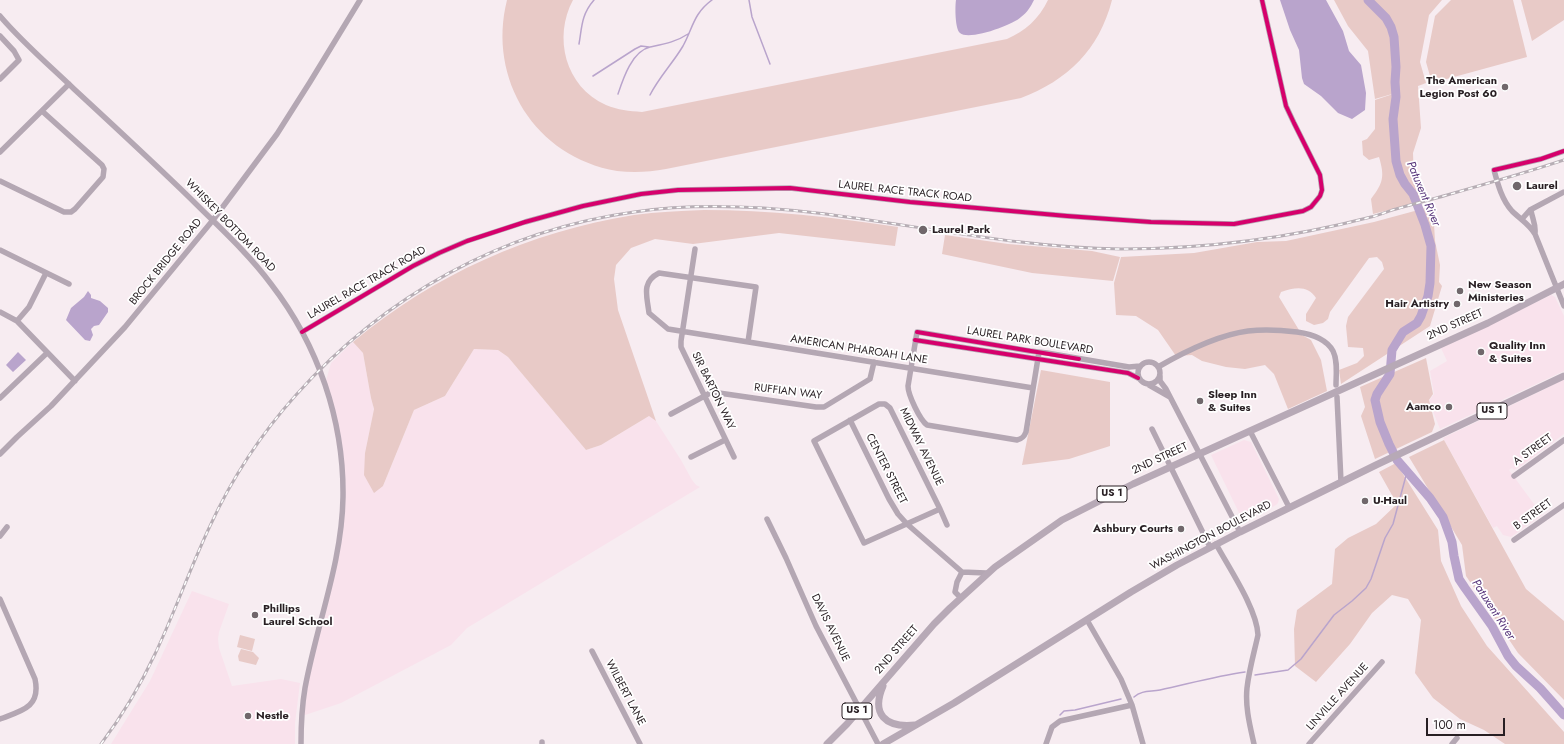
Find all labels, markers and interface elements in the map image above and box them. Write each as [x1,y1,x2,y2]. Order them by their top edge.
place label: The American Legion Post 60 [1420,74,1497,100]
marker: The American Legion Post 60 [1500,82,1510,92]
water label: Patuxent River [1403,159,1443,229]
street label: WHISKEY BOTTOM ROAD [182,177,278,275]
street label: LAUREL RACE TRACK ROAD [837,178,973,206]
place label: Laurel [1526,179,1558,193]
marker: Laurel [1511,180,1523,192]
street label: BROCK BRIDGE ROAD [127,216,205,308]
place label: Laurel Park [932,223,990,237]
marker: Laurel Park [917,224,929,236]
street label: LAUREL RACE TRACK ROAD [306,244,428,322]
place label: New Season Ministeries [1468,278,1531,304]
marker: New Season Ministeries [1455,286,1465,296]
place label: Hair Artistry [1385,297,1449,311]
marker: Hair Artistry [1452,299,1462,309]
street label: 2ND STREET [1425,307,1485,343]
street label: LAUREL PARK BOULEVARD [966,324,1094,358]
street label: AMERICAN PHAROAH LANE [789,333,929,367]
place label: Quality Inn & Suites [1489,339,1545,365]
marker: Quality Inn & Suites [1476,347,1486,357]
street label: SIR BARTON WAY [688,350,738,432]
street label: RUFFIAN WAY [753,381,823,403]
place label: Sleep Inn & Suites [1208,388,1257,414]
marker: Sleep Inn & Suites [1195,396,1205,406]
place label: Aamco [1406,400,1441,414]
marker: Aamco [1444,402,1454,412]
road number: US 1 [1477,403,1507,419]
street label: MIDWAY AVENUE [896,406,946,488]
street label: A STREET [1511,431,1555,469]
street label: CENTER STREET [863,432,909,506]
street label: 2ND STREET [1130,440,1190,478]
road number: US 1 [1097,486,1127,502]
place label: U-Haul [1373,494,1407,508]
marker: U-Haul [1360,496,1370,506]
street label: B STREET [1511,497,1555,533]
street label: WASHINGTON BOULEVARD [1148,498,1274,574]
place label: Ashbury Courts [1093,522,1173,536]
marker: Ashbury Courts [1176,524,1186,534]
water label: Patuxent River [1468,577,1518,643]
street label: DAVIS AVENUE [808,592,852,664]
place label: Phillips Laurel School [263,602,333,628]
marker: Phillips Laurel School [250,610,260,620]
street label: 2ND STREET [872,623,922,677]
street label: WILBERT LANE [602,658,648,728]
street label: LINVILLE AVENUE [1304,661,1372,733]
road number: US 1 [842,703,872,719]
place label: Nestle [256,709,289,723]
scale bar [1428,710,1507,736]
marker: Nestle [243,711,253,721]
text: 100 m [1433,716,1466,734]

